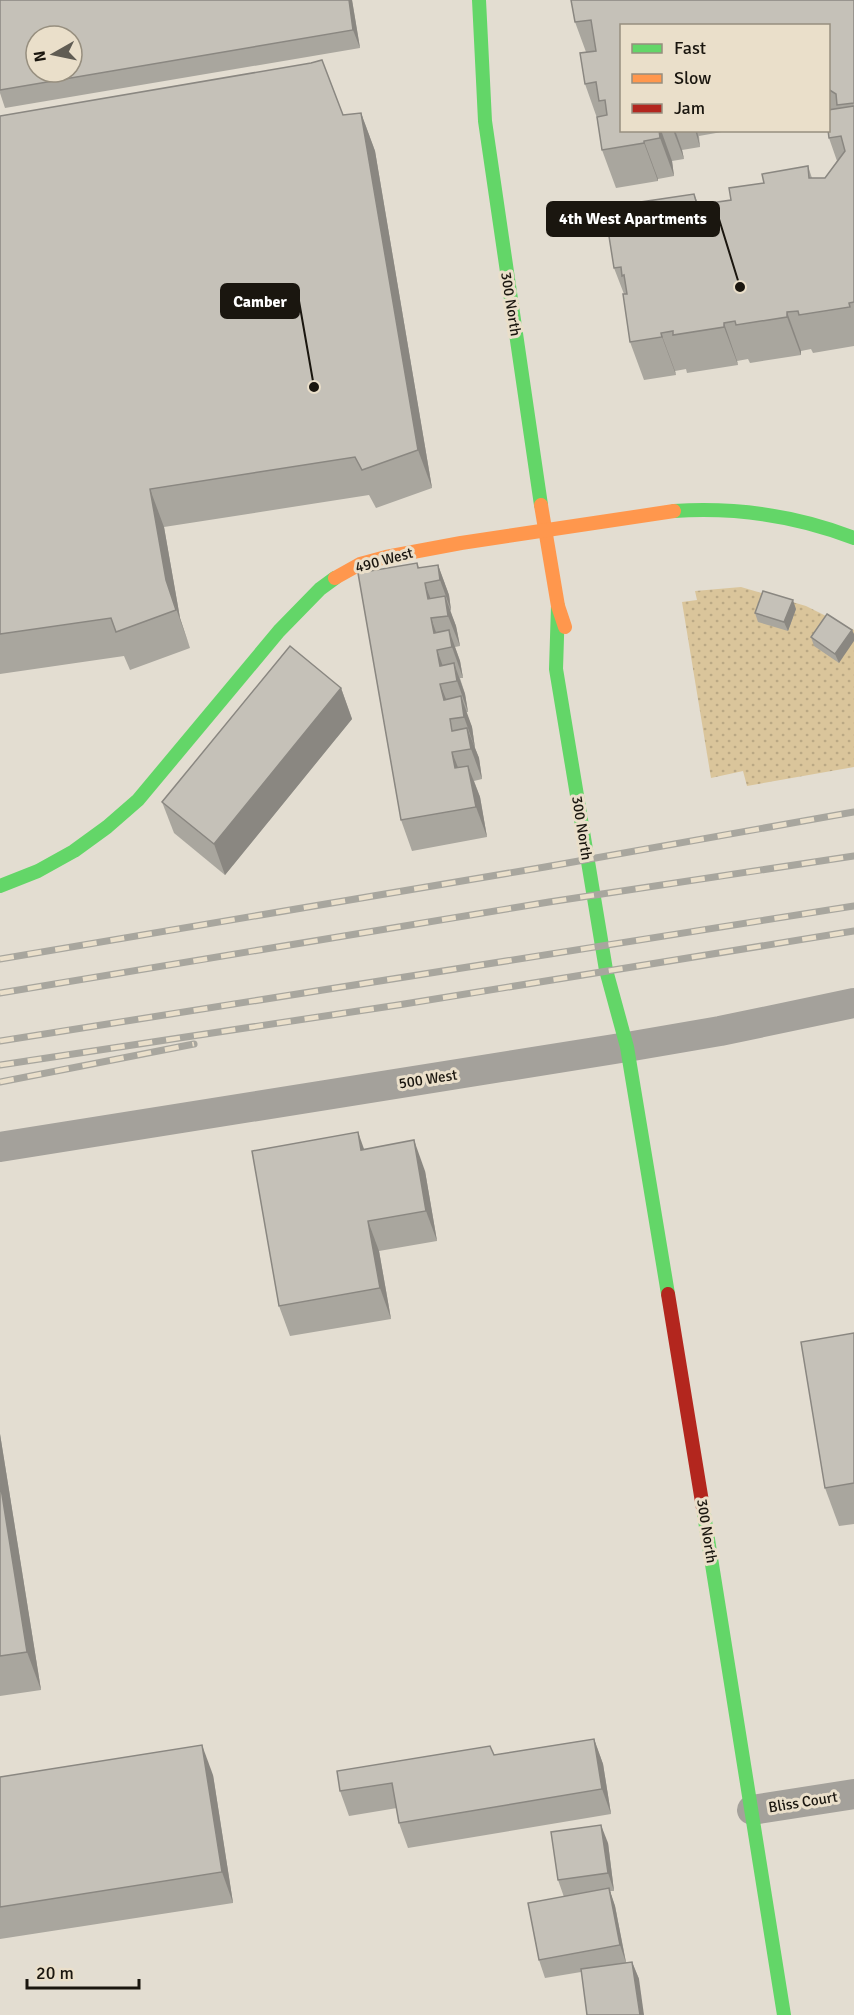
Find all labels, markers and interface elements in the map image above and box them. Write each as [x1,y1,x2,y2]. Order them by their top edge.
north arrow [24,24,84,84]
legend [620,24,830,132]
text: Fast [674,37,706,59]
text: N [29,49,51,63]
text: Slow [674,67,711,89]
text: Jam [674,97,705,119]
callout: 4th West Apartments [547,202,719,236]
text: 4th West Apartments [559,209,707,229]
street label: 300 North [497,271,525,337]
callout: Camber [221,284,299,318]
text: Camber [233,292,288,312]
street label: 490 West [353,544,415,576]
street label: 300 North [568,795,596,861]
street label: 500 West [397,1065,459,1093]
street label: 300 North [693,1498,721,1564]
street label: Bliss Court [767,1788,839,1816]
scale bar [27,1952,140,1990]
text: 20 m [36,1962,74,1984]

